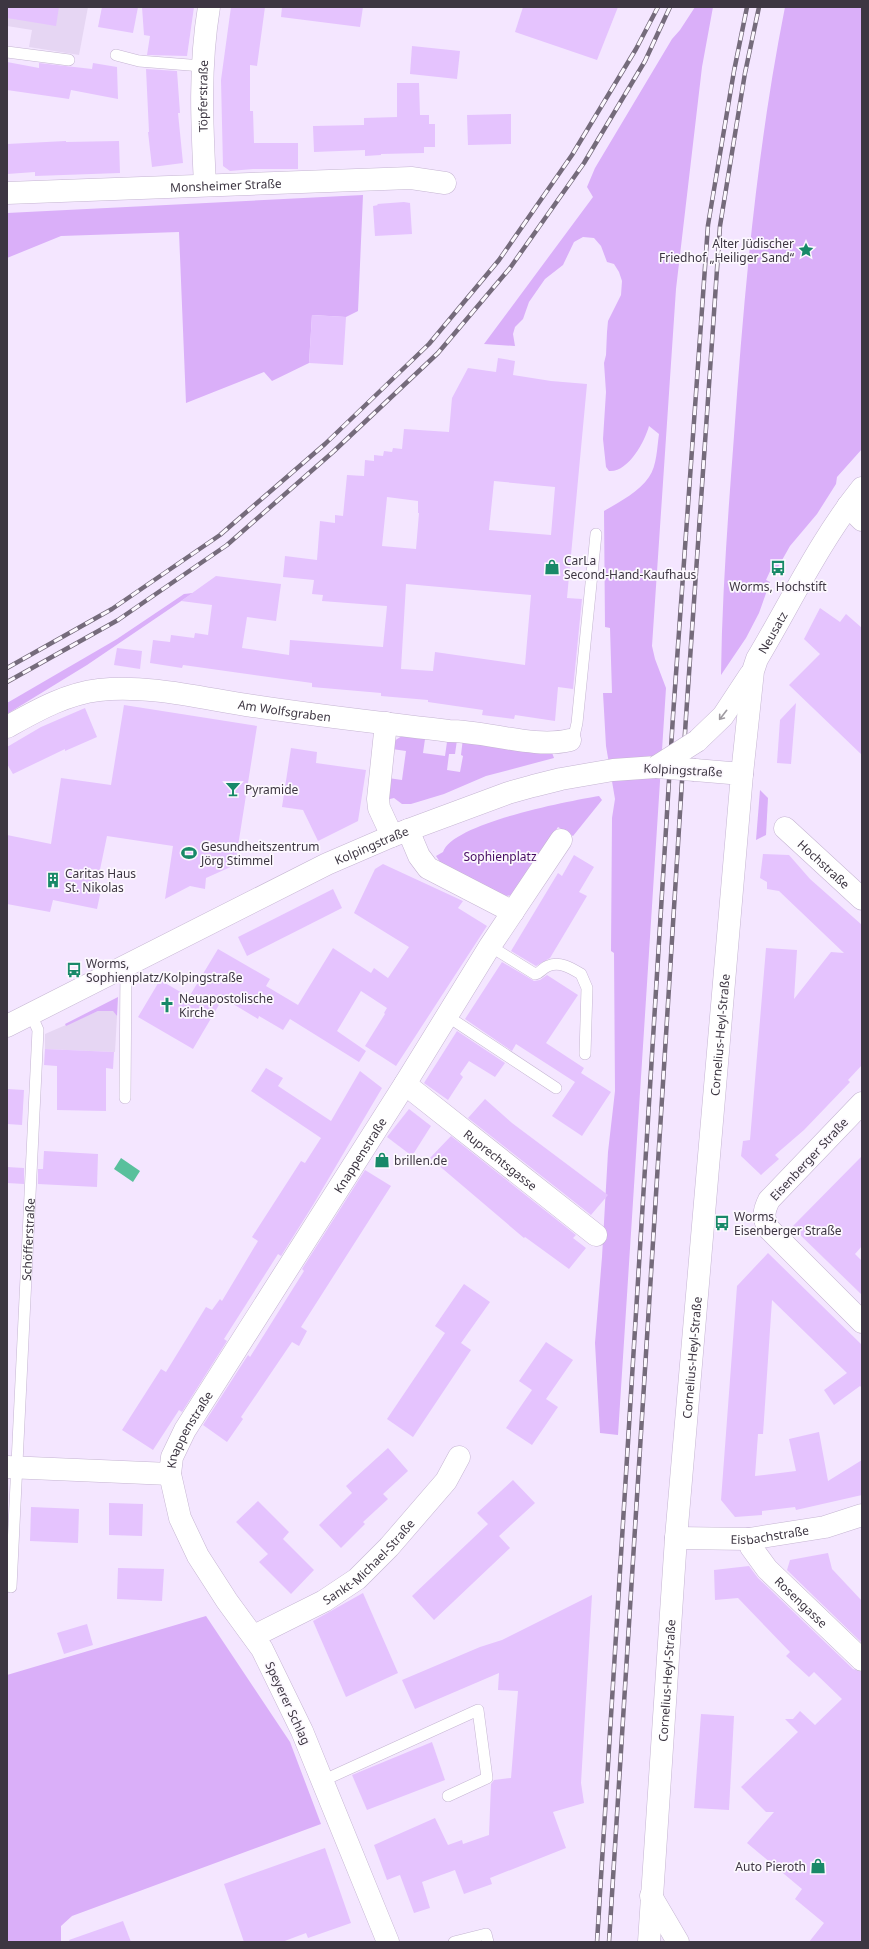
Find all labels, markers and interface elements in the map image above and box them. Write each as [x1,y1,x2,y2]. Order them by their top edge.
street label: Töpferstraße [194,59,212,132]
street label: Monsheimer Straße [170,174,282,195]
place label: Alter Jüdischer Friedhof „Heiliger Sand“ [659,235,795,266]
place icon: Alter Jüdischer Friedhof „Heiliger Sand“ [797,241,815,259]
place label: CarLa Second-Hand-Kaufhaus [564,552,697,583]
shop icon: CarLa Second-Hand-Kaufhaus [543,558,561,576]
bus stop icon: Worms, Hochstift [769,559,787,577]
place label: Worms, Hochstift [729,578,827,595]
street label: Neusatz [754,608,791,657]
street label: Am Wolfsgraben [237,695,332,725]
one-way arrow [719,710,728,721]
street label: Kolpingstraße [643,759,723,781]
bar icon: Pyramide [224,780,242,798]
place label: Pyramide [245,781,299,798]
street label: Kolpingstraße [332,822,411,868]
street label: Hochstraße [794,836,854,892]
place label: Gesundheitszentrum Jörg Stimmel [200,838,320,869]
sports icon: Gesundheitszentrum Jörg Stimmel [180,844,198,862]
park label: Sophienplatz [463,848,537,865]
place label: Caritas Haus St. Nikolas [65,865,136,896]
building icon: Caritas Haus St. Nikolas [44,871,62,889]
place label: Worms, Sophienplatz/Kolpingstraße [86,955,243,986]
bus stop icon: Worms, Sophienplatz/Kolpingstraße [65,961,83,979]
street label: Cornelius-Heyl-Straße [706,973,733,1097]
place label: Neuapostolische Kirche [179,990,273,1021]
church icon: Neuapostolische Kirche [158,996,176,1014]
street label: Knappenstraße [329,1114,390,1196]
street label: Eisenberger Straße [766,1114,852,1204]
street label: Ruprechtsgasse [460,1125,541,1194]
shop icon: brillen.de [373,1151,391,1169]
place label: brillen.de [394,1152,447,1169]
street label: Schöfferstraße [17,1197,38,1281]
place label: Worms, Eisenberger Straße [734,1208,842,1239]
bus stop icon: Worms, Eisenberger Straße [713,1214,731,1232]
street label: Cornelius-Heyl-Straße [678,1296,705,1419]
street label: Knappenstraße [162,1387,216,1469]
street label: Sankt-Michael-Straße [319,1515,418,1608]
street label: Eisbachstraße [730,1521,810,1548]
street label: Rosengasse [771,1573,832,1631]
street label: Cornelius-Heyl-Straße [654,1619,679,1742]
street label: Speyerer Schlag [261,1659,315,1747]
shop icon: Auto Pieroth [809,1857,827,1875]
place label: Auto Pieroth [735,1858,806,1875]

